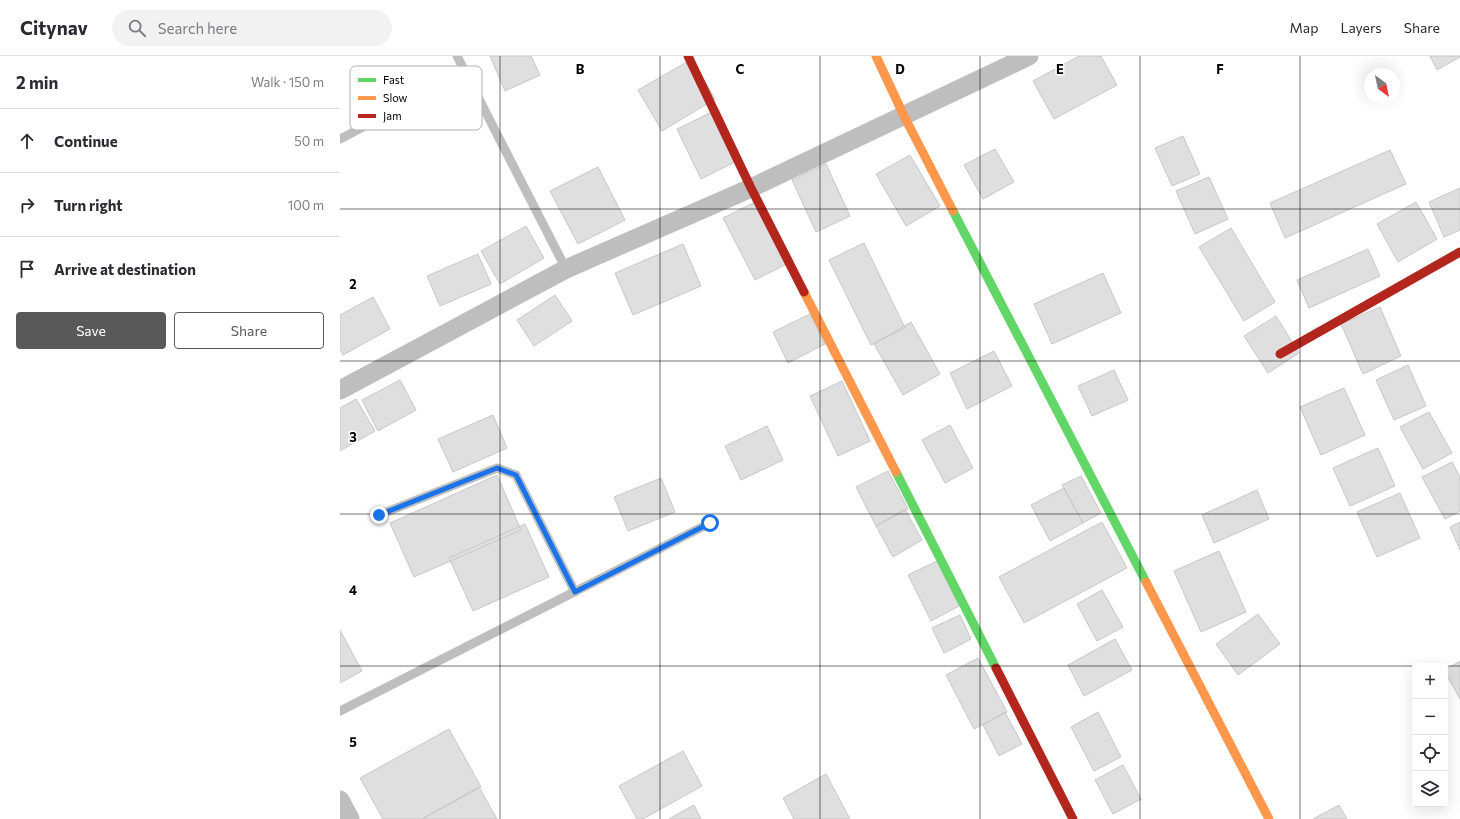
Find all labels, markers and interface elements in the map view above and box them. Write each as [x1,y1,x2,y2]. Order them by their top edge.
search box [112,10,392,46]
text: Citynav [20,16,88,39]
icon: search [126,17,148,39]
text: Search here [158,19,237,37]
text: Map [1290,19,1318,36]
text: Layers [1340,19,1382,36]
text: Share [1404,19,1440,36]
text: B [576,61,585,77]
text: C [736,61,745,77]
text: D [895,61,905,77]
text: E [1056,61,1064,77]
text: F [1216,61,1224,77]
legend [350,66,482,130]
north arrow [1364,68,1400,104]
text: 2 min [16,72,58,93]
text: Fast [383,73,405,86]
text: Walk · 150 m [251,74,324,90]
text: Slow [383,91,408,104]
text: Jam [383,109,402,123]
icon: ahead [16,130,38,152]
text: Continue [54,132,118,150]
text: 50 m [294,133,324,149]
icon: right [16,194,38,216]
text: Turn right [54,196,123,214]
text: 100 m [288,197,324,213]
icon: arrive [16,258,38,280]
text: Arrive at destination [54,260,196,278]
text: 2 [349,276,357,292]
button: Save [16,312,166,349]
button: Share [174,312,324,349]
text: 3 [349,429,357,445]
route end [370,506,388,524]
route start [701,514,719,532]
text: 4 [349,582,357,598]
map controls [1412,663,1448,807]
button: + [1412,663,1448,699]
button: − [1412,699,1448,735]
text: 5 [349,734,357,750]
button: locate [1412,735,1448,771]
button: layers [1412,771,1448,807]

